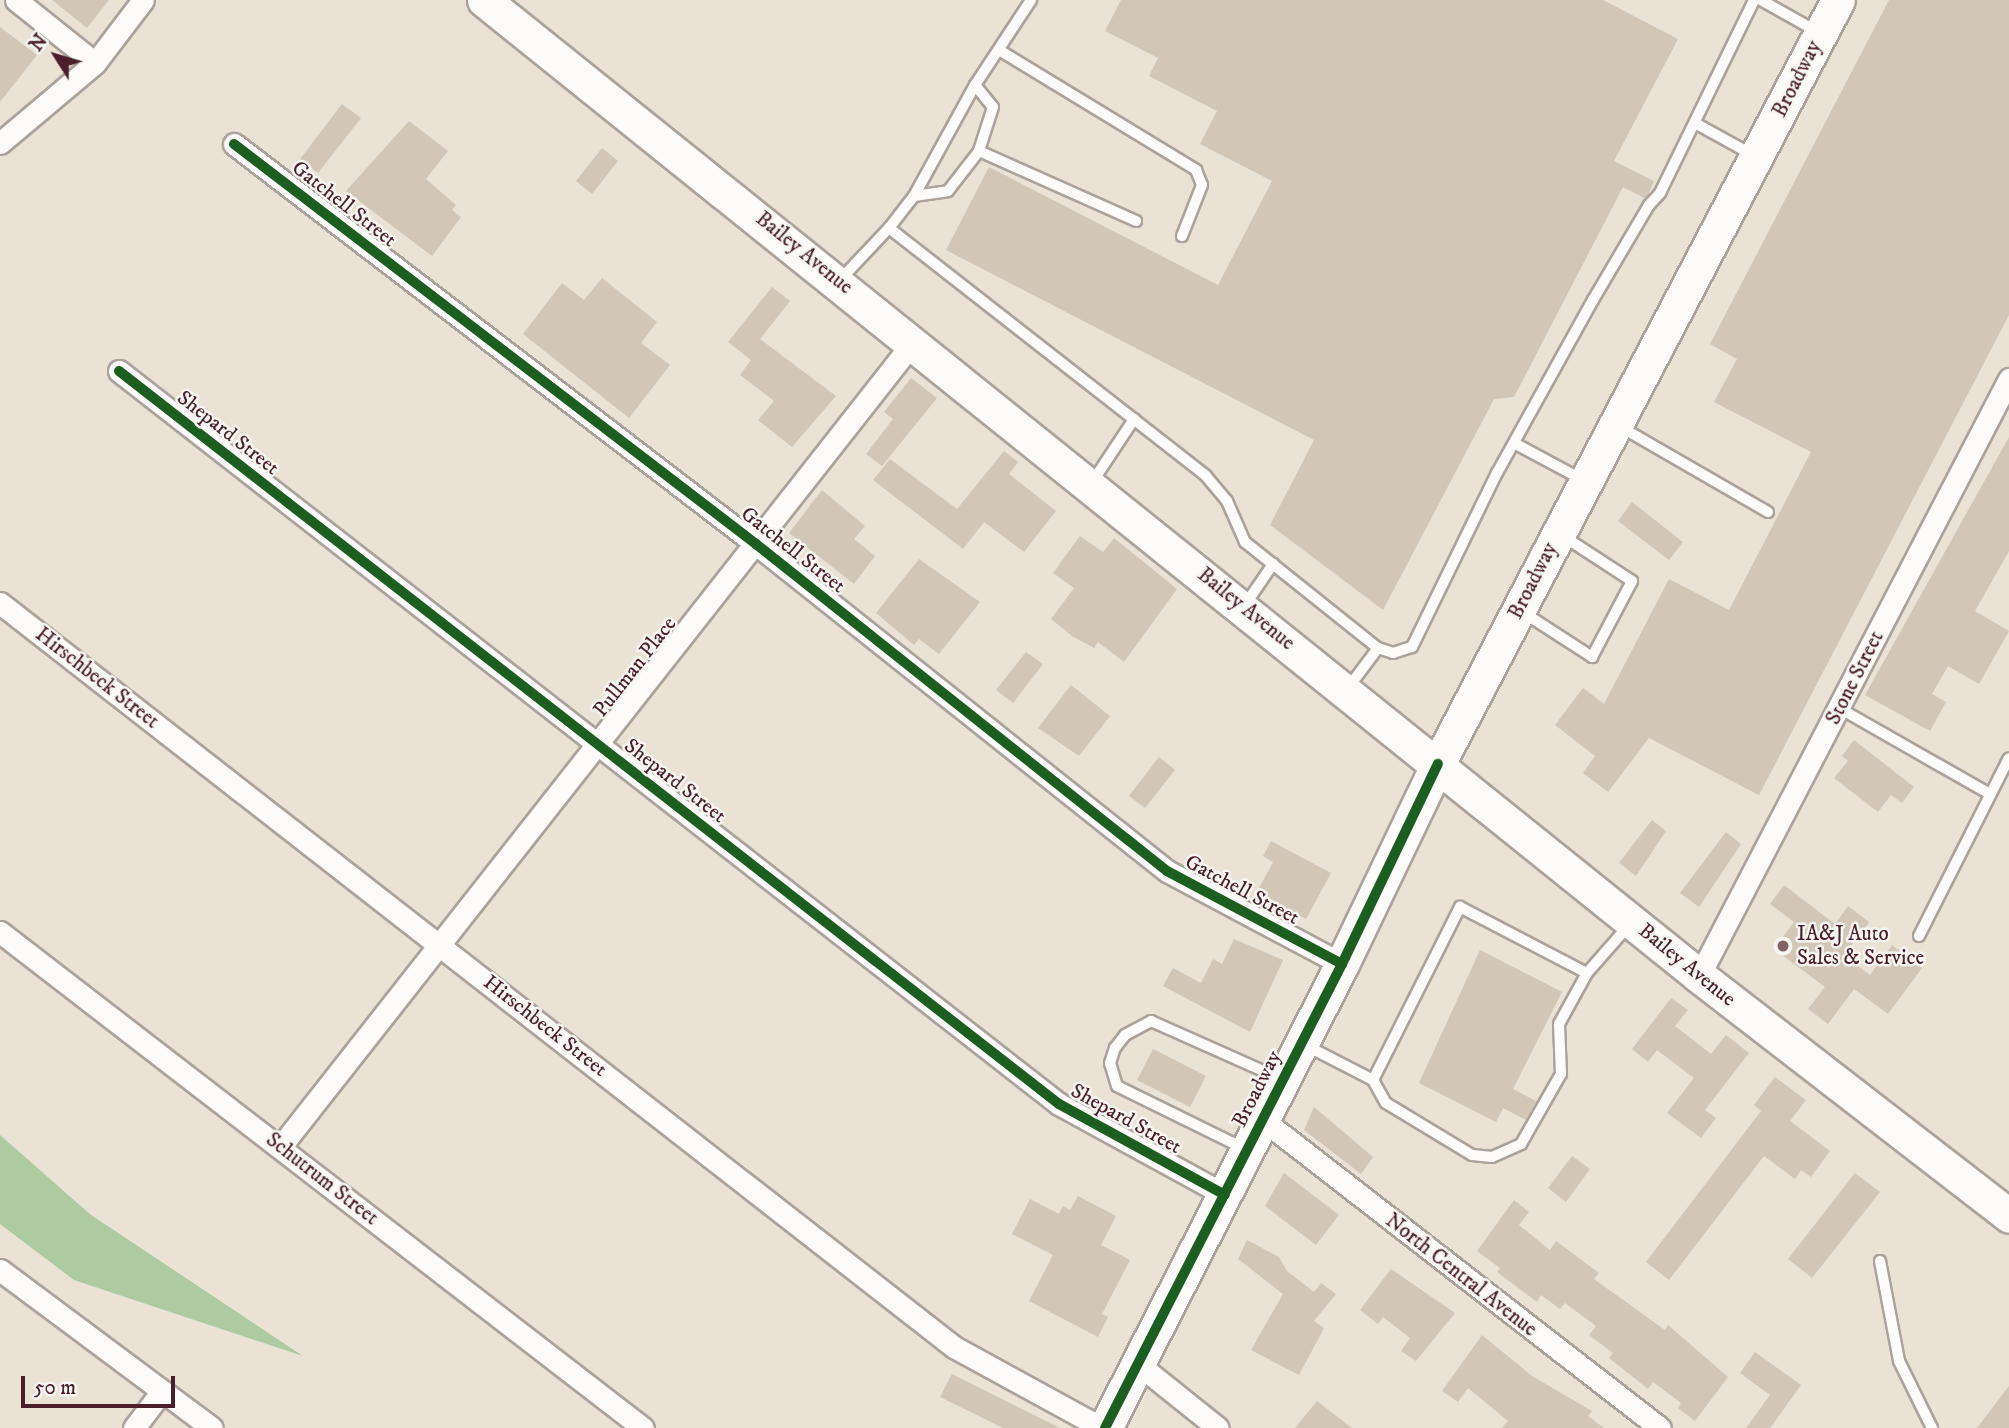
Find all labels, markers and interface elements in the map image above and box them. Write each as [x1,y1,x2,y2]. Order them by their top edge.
north arrow [21,21,91,91]
text: N [25,30,53,56]
street label: Broadway [1767,36,1827,122]
street label: Gatchell Street [287,155,401,253]
street label: Bailey Avenue [750,206,858,300]
street label: Shepard Street [172,385,284,481]
street label: Gatchell Street [736,501,850,599]
street label: Broadway [1503,538,1563,624]
street label: Bailey Avenue [1192,562,1300,656]
street label: Pullman Place [588,612,682,722]
street label: Hirschbeck Street [30,622,164,734]
street label: Stone Street [1821,627,1889,729]
street label: Shepard Street [619,733,731,829]
street label: Gatchell Street [1181,849,1303,931]
street label: Bailey Avenue [1633,918,1741,1012]
place label: IA&J Auto Sales & Service [1797,921,1924,971]
marker: IA&J Auto Sales & Service [1775,938,1791,954]
street label: Hirschbeck Street [478,970,612,1082]
street label: Broadway [1227,1046,1287,1132]
street label: Shepard Street [1066,1078,1186,1160]
street label: Schutrum Street [261,1127,383,1231]
street label: North Central Avenue [1380,1208,1542,1342]
scale bar [24,1362,178,1406]
text: 50 m [34,1375,76,1401]

